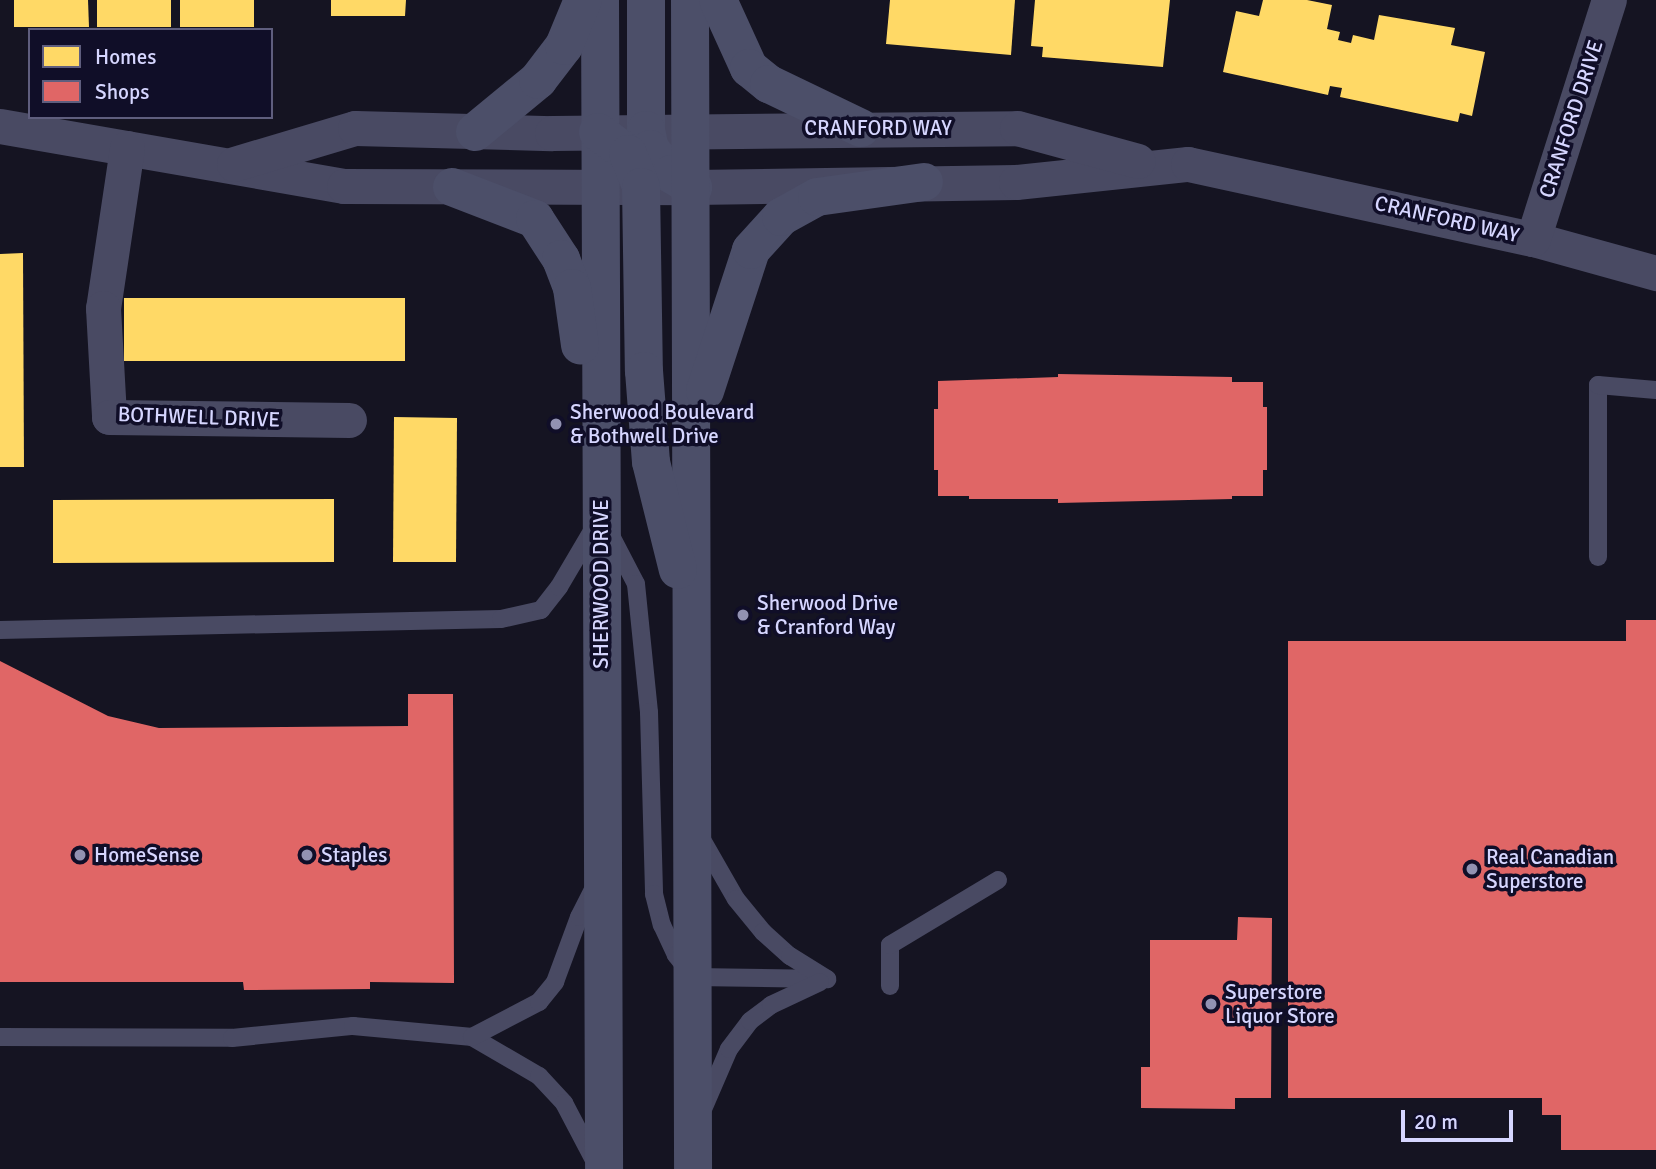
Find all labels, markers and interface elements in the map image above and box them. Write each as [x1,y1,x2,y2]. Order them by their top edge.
legend [28,28,273,119]
street label: CRANFORD DRIVE [1534,37,1608,201]
text: Homes [95,44,157,70]
text: Shops [95,79,149,105]
street label: CRANFORD WAY [804,115,952,141]
street label: CRANFORD WAY [1372,190,1522,248]
place label: Sherwood Boulevard & Bothwell Drive [570,399,754,449]
street label: BOTHWELL DRIVE [117,402,281,432]
marker: Sherwood Boulevard & Bothwell Drive [548,416,564,432]
street label: SHERWOOD DRIVE [588,499,614,669]
place label: Sherwood Drive & Cranford Way [757,590,898,640]
marker: Sherwood Drive & Cranford Way [735,607,751,623]
place label: HomeSense [94,842,200,868]
place label: Staples [321,842,387,868]
place label: Real Canadian Superstore [1486,844,1614,894]
marker: HomeSense [72,847,88,863]
marker: Staples [299,847,315,863]
marker: Real Canadian Superstore [1464,861,1480,877]
place label: Superstore Liquor Store [1225,979,1335,1029]
marker: Superstore Liquor Store [1203,996,1219,1012]
scale bar [1404,1096,1516,1140]
text: 20 m [1414,1109,1458,1135]

